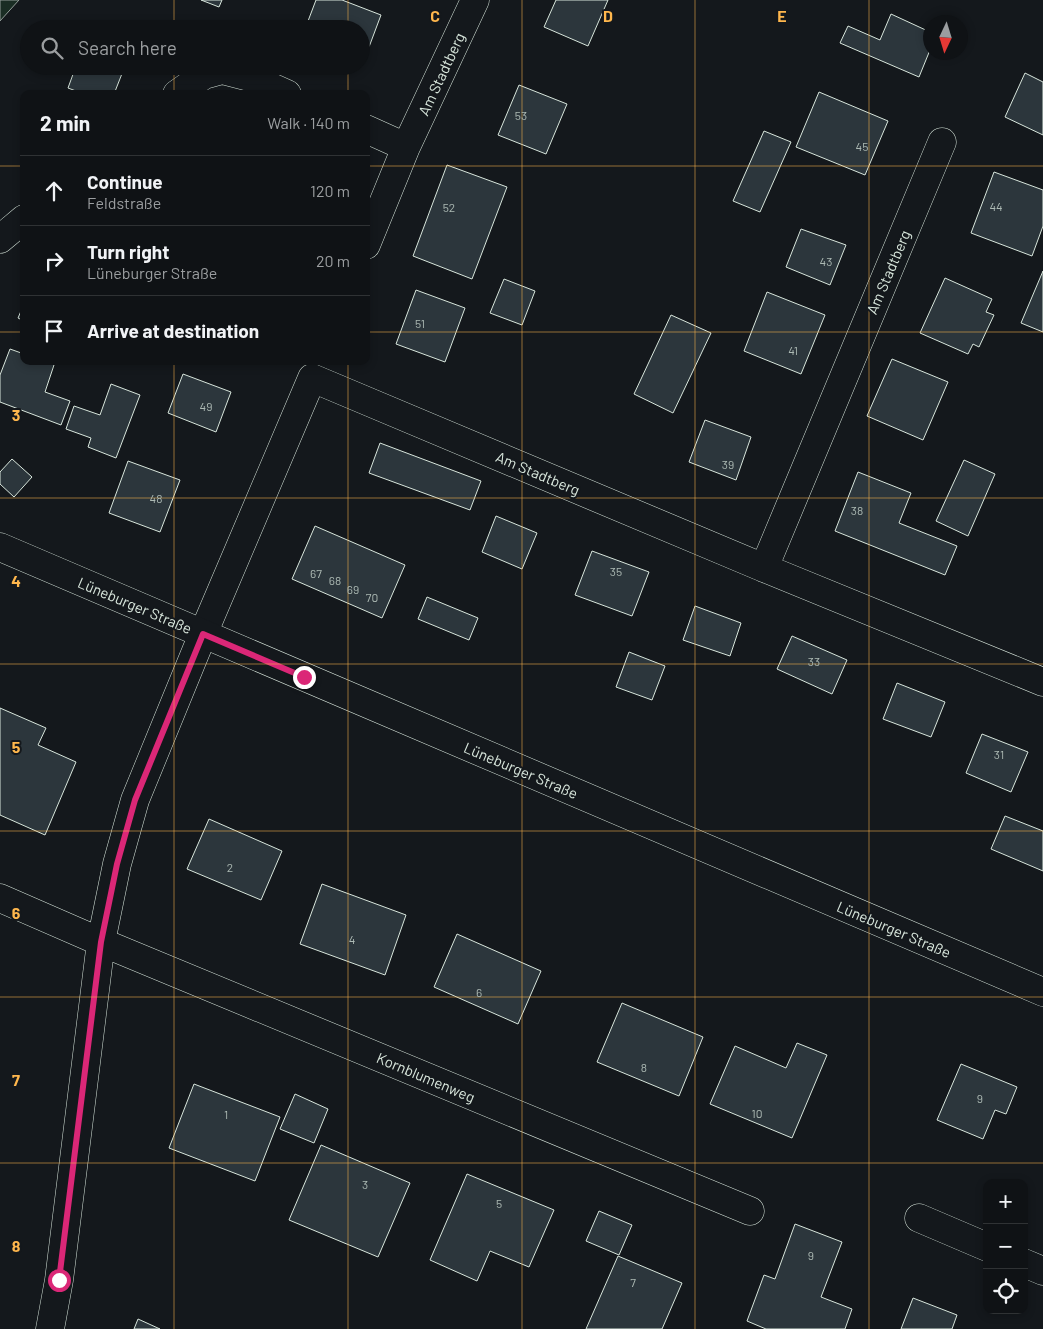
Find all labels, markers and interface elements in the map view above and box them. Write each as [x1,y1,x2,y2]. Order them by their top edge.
text: C [430,6,440,25]
text: D [603,6,613,25]
text: E [777,6,787,25]
north arrow [923,15,968,60]
search box [20,20,370,75]
street label: Am Stadtberg [414,30,468,118]
icon: search [38,34,66,62]
text: Search here [78,36,177,59]
house number: 53 [515,108,527,122]
text: 2 min [40,110,90,135]
text: Walk · 140 m [267,113,350,132]
house number: 45 [856,139,868,153]
text: Continue [87,170,163,193]
icon: ahead [40,177,68,205]
text: 120 m [310,181,350,200]
text: Feldstraße [87,193,161,212]
house number: 44 [989,199,1003,213]
house number: 52 [443,200,455,214]
street label: Am Stadtberg [862,227,914,317]
text: Turn right [87,240,169,263]
icon: right [40,247,68,275]
text: 20 m [316,251,350,270]
house number: 43 [820,254,832,268]
text: Lüneburger Straße [87,263,217,282]
house number: 51 [415,316,425,330]
icon: arrive [40,317,68,345]
text: Arrive at destination [87,319,259,342]
house number: 41 [788,343,798,357]
house number: 49 [200,399,212,413]
text: 3 [12,405,20,424]
street label: Am Stadtberg [493,447,583,499]
house number: 39 [722,457,734,471]
house number: 48 [150,491,162,505]
house number: 38 [851,503,863,517]
house number: 35 [610,564,622,578]
house number: 67 [310,566,322,580]
text: 4 [11,571,21,590]
street label: Lüneburger Straße [75,573,195,637]
house number: 68 [329,573,341,587]
house number: 69 [347,582,359,596]
house number: 70 [366,590,378,604]
house number: 33 [808,654,820,668]
route end [293,666,316,689]
text: 5 [12,737,21,756]
street label: Lüneburger Straße [461,738,581,802]
house number: 31 [994,747,1004,761]
house number: 2 [227,860,233,874]
street label: Lüneburger Straße [834,897,954,961]
text: 6 [12,903,21,922]
house number: 4 [349,932,355,946]
house number: 6 [476,985,482,999]
street label: Kornblumenweg [374,1048,478,1106]
house number: 8 [641,1060,647,1074]
text: 7 [12,1070,20,1089]
house number: 9 [977,1091,983,1105]
house number: 10 [752,1106,762,1120]
house number: 1 [224,1107,228,1121]
house number: 3 [362,1177,368,1191]
map controls [983,1179,1028,1314]
button: + [983,1179,1028,1224]
house number: 5 [496,1196,502,1210]
button: − [983,1224,1028,1269]
text: 8 [12,1236,21,1255]
house number: 9 [808,1248,814,1262]
route start [48,1269,71,1292]
button: locate [983,1269,1028,1314]
house number: 7 [630,1275,636,1289]

